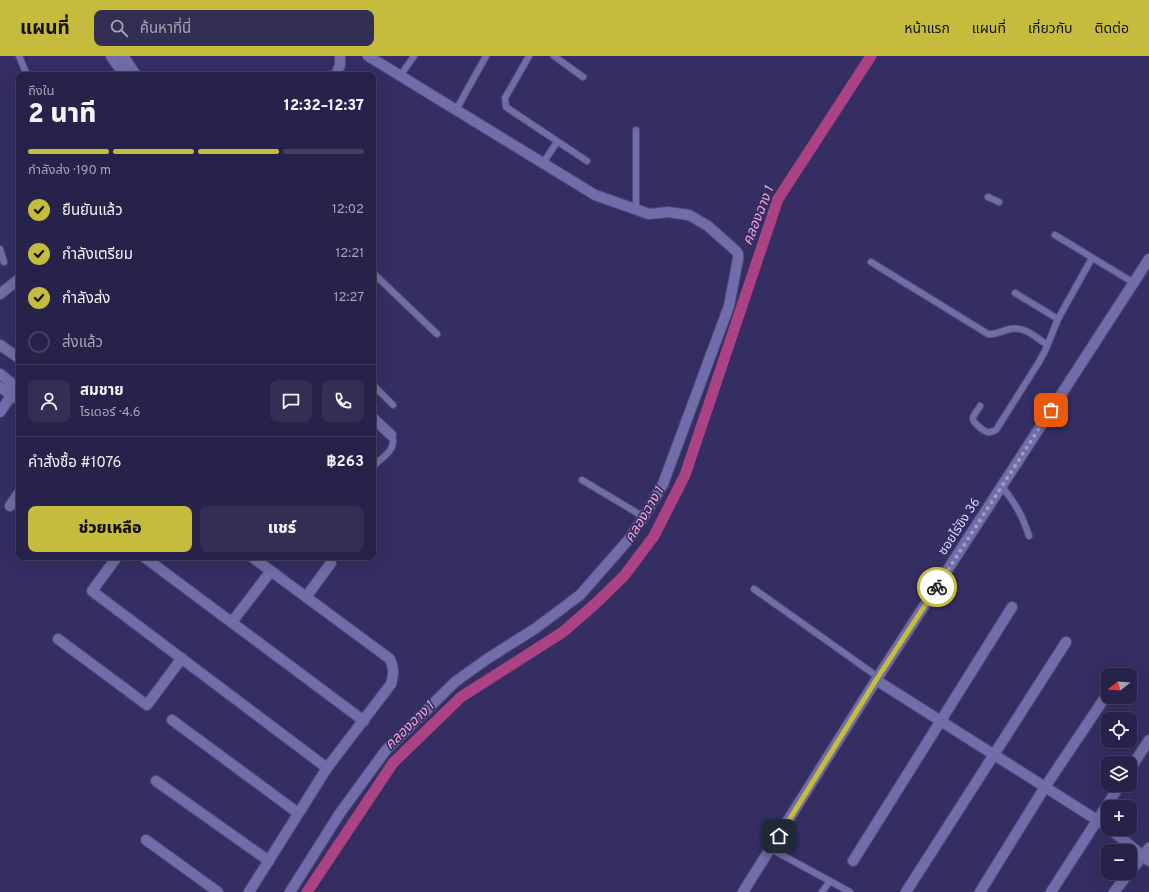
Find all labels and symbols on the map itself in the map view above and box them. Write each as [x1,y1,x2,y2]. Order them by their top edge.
water label: คลองฉาง 1 [740,184,779,248]
pin [1034,393,1068,427]
water label: คลองฉาง 1 [622,484,668,546]
street label: ซอยไร่ขิง 36 [936,495,984,559]
courier [917,567,957,607]
north arrow [1101,668,1137,704]
water label: คลองฉาง 1 [382,698,438,754]
pin [762,819,796,853]

